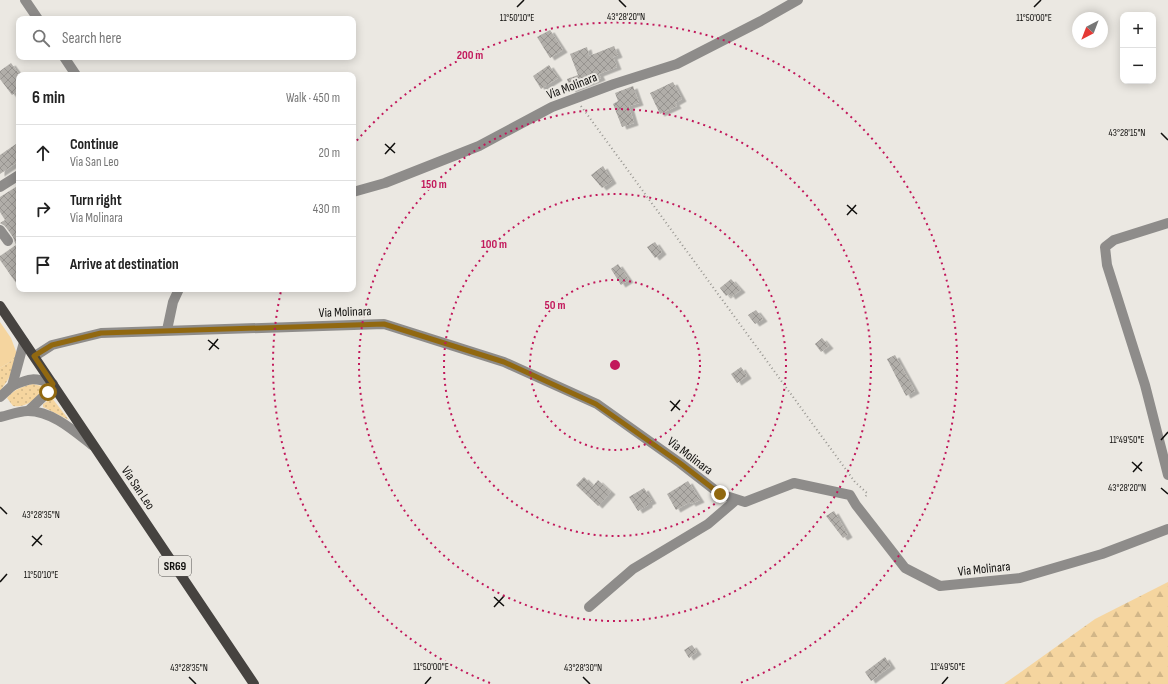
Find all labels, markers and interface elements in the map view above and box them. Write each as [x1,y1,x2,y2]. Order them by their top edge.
text: 43°28'20"N [607,11,645,23]
text: 11°50'10"E [500,12,534,24]
text: 11°50'00"E [1016,12,1052,24]
north arrow [1072,12,1108,48]
map controls [1120,12,1156,84]
button: + [1120,12,1156,48]
search box [16,16,356,60]
icon: search [30,27,52,49]
text: Search here [62,29,122,48]
text: 200 m [457,48,483,63]
button: − [1120,48,1156,84]
street label: Via Molinara [545,69,599,103]
text: 6 min [32,88,65,108]
text: Walk · 450 m [286,90,340,106]
text: 43°28'15"N [1109,127,1145,139]
text: Continue [70,135,119,154]
icon: ahead [32,142,54,164]
text: 20 m [318,145,340,161]
text: Via San Leo [70,154,119,170]
text: 150 m [421,177,447,192]
text: Turn right [70,191,122,210]
icon: right [32,198,54,220]
text: 430 m [313,201,340,217]
text: Via Molinara [70,210,123,226]
text: 100 m [481,237,507,252]
icon: arrive [32,254,54,276]
text: Arrive at destination [70,255,179,274]
text: 50 m [545,298,565,313]
street label: Via Molinara [318,303,372,321]
centre of rings [608,358,622,372]
route start [39,383,57,401]
street label: Via Molinara [664,434,716,478]
text: 11°49'50"E [1109,434,1145,446]
street label: Via San Leo [118,463,158,513]
text: 43°28'20"N [1108,482,1146,494]
route end [711,485,729,503]
text: 43°28'35"N [22,509,60,521]
road number: SR69 [159,556,191,576]
street label: Via Molinara [957,558,1011,580]
text: 11°50'10"E [24,569,58,581]
text: 11°50'00"E [413,661,449,673]
text: 11°49'50"E [930,661,966,673]
text: 43°28'35"N [170,662,208,674]
text: 43°28'30"N [564,662,602,674]

